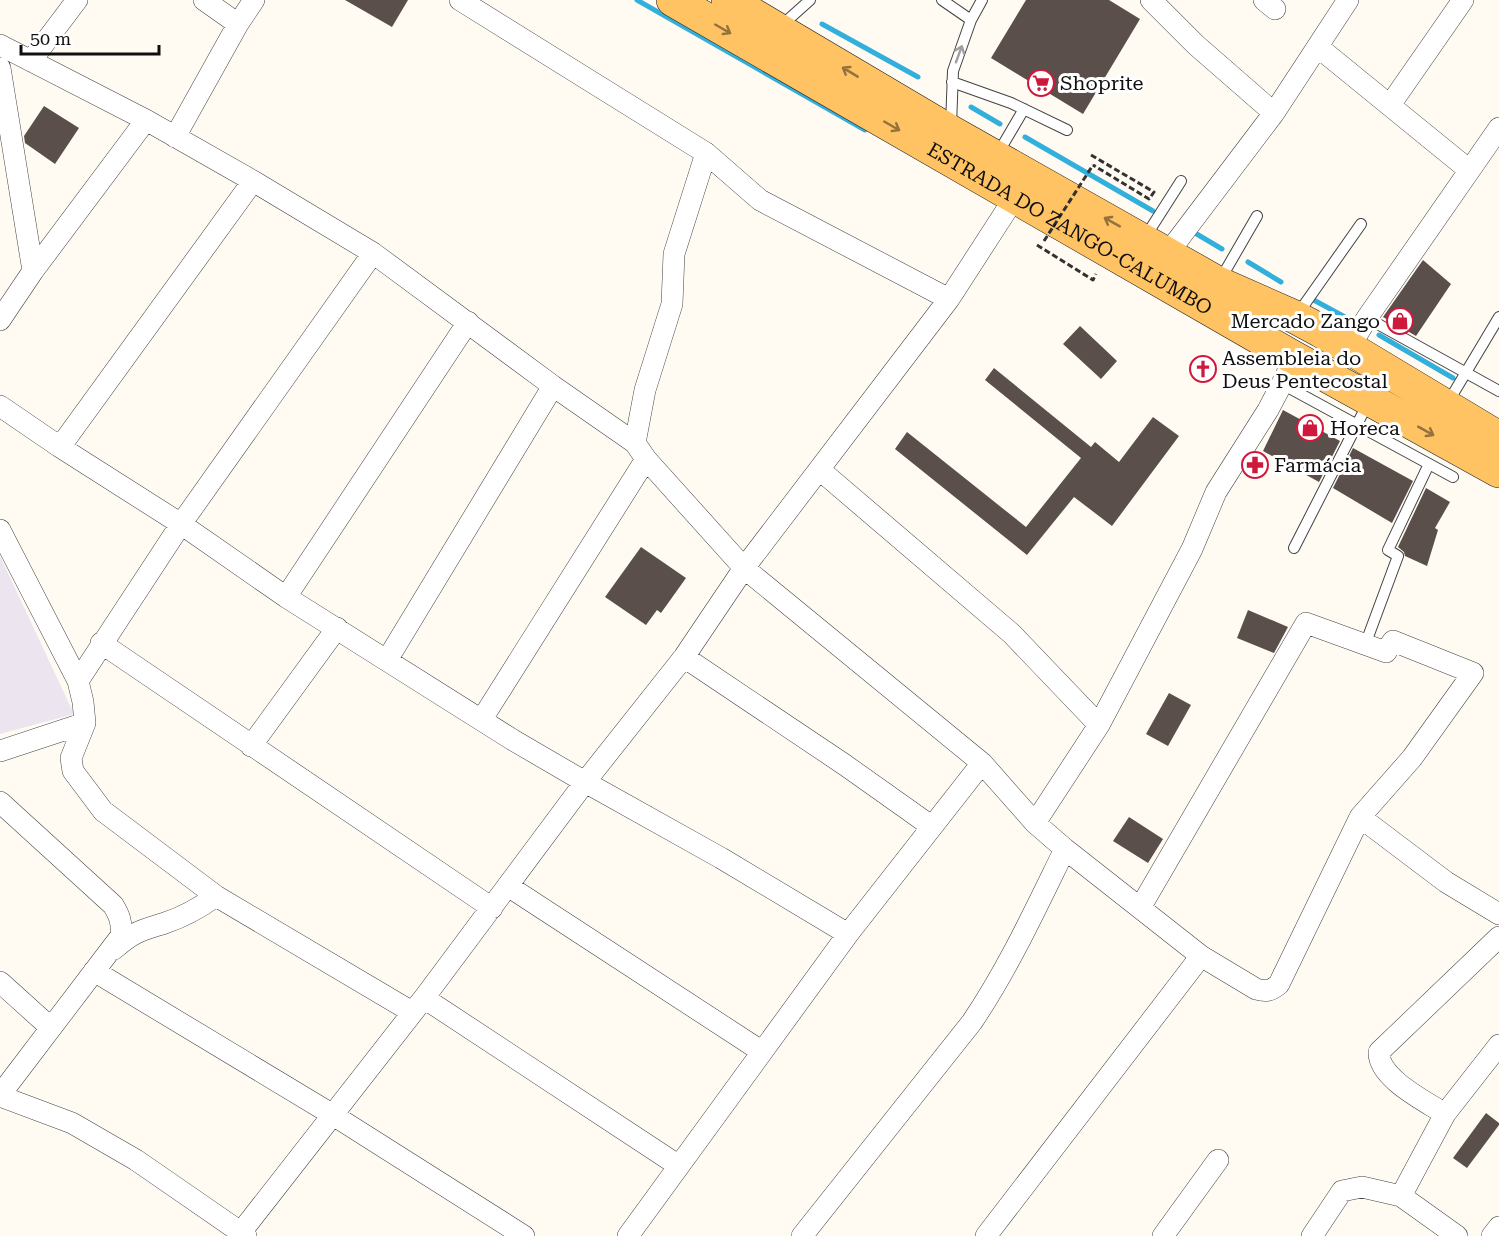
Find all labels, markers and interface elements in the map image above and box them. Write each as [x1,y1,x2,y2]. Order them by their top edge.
scale bar [21,18,159,56]
one-way arrow [714,23,731,35]
text: 50 m [30,28,71,49]
one-way arrow [955,45,966,63]
one-way arrow [842,65,859,77]
supermarket icon: Shoprite [1026,68,1056,98]
place label: Shoprite [1060,71,1144,95]
one-way arrow [883,121,901,132]
street label: ESTRADA DO ZANGO-CALUMBO [923,137,1217,320]
one-way arrow [1104,216,1122,227]
shop icon: Mercado Zango [1385,306,1415,336]
place label: Mercado Zango [1231,309,1380,333]
place label: Assembleia do Deus Pentecostal [1222,346,1388,393]
church icon: Assembleia do Deus Pentecostal [1188,354,1218,384]
shop icon: Horeca [1295,413,1325,443]
place label: Horeca [1330,416,1400,440]
one-way arrow [1417,425,1434,437]
pharmacy icon: Farmácia [1240,450,1270,480]
place label: Farmácia [1274,453,1362,477]

